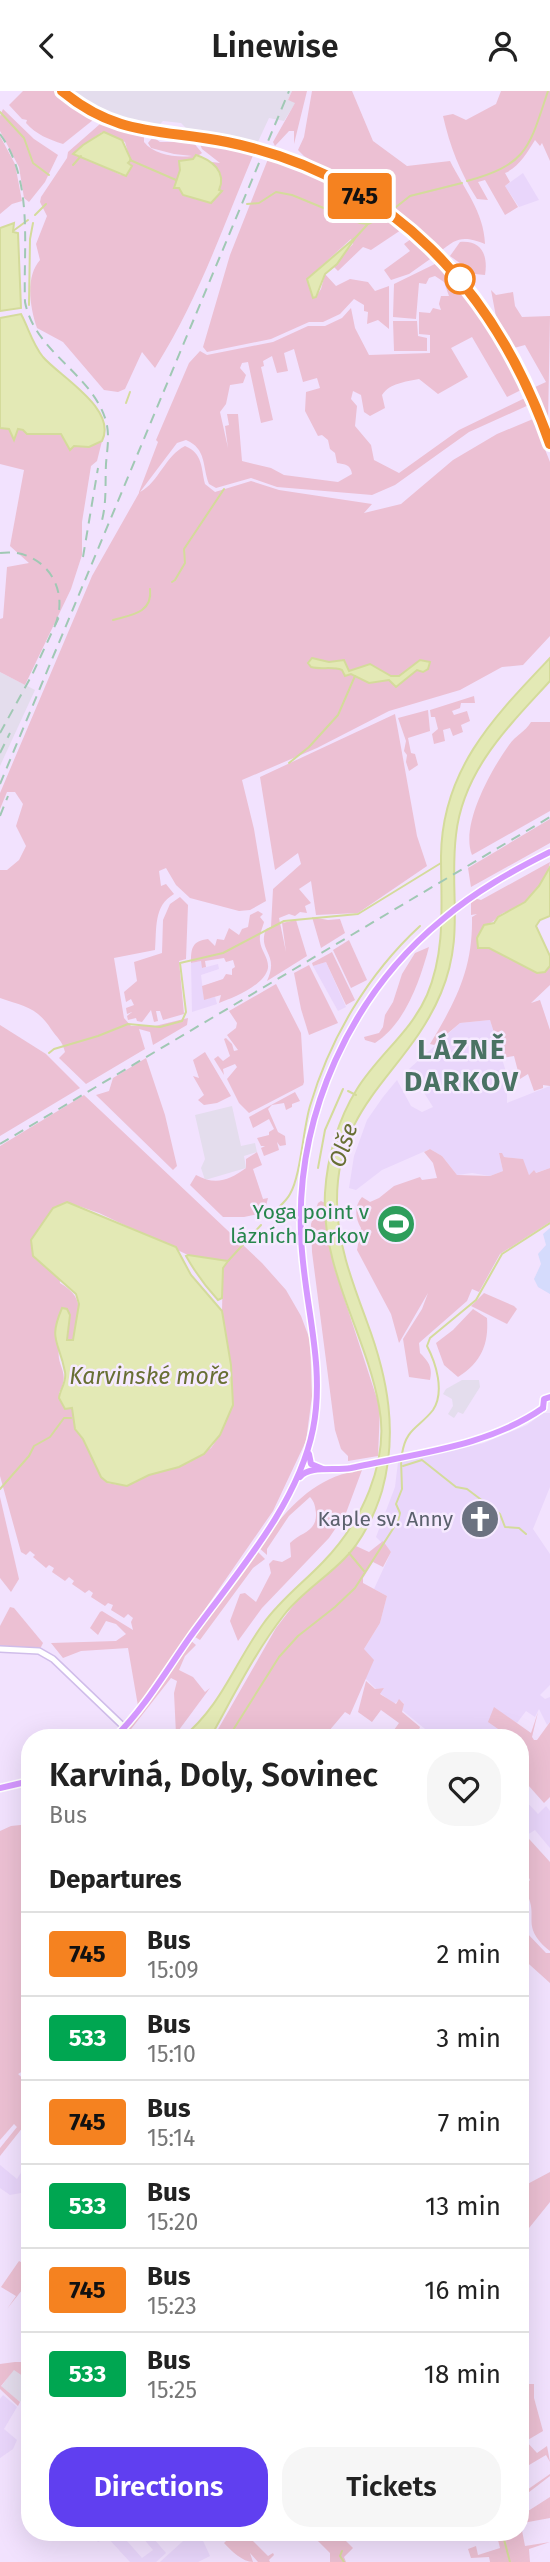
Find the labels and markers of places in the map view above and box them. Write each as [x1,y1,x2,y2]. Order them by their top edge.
unlabelled marker [445,264,475,294]
place label: Yoga point v lázních Darkov [230,1199,370,1249]
sports icon: Yoga point v lázních Darkov [375,1203,417,1245]
church icon: Kaple sv. Anny [459,1498,501,1540]
place label: Kaple sv. Anny [317,1506,454,1532]

